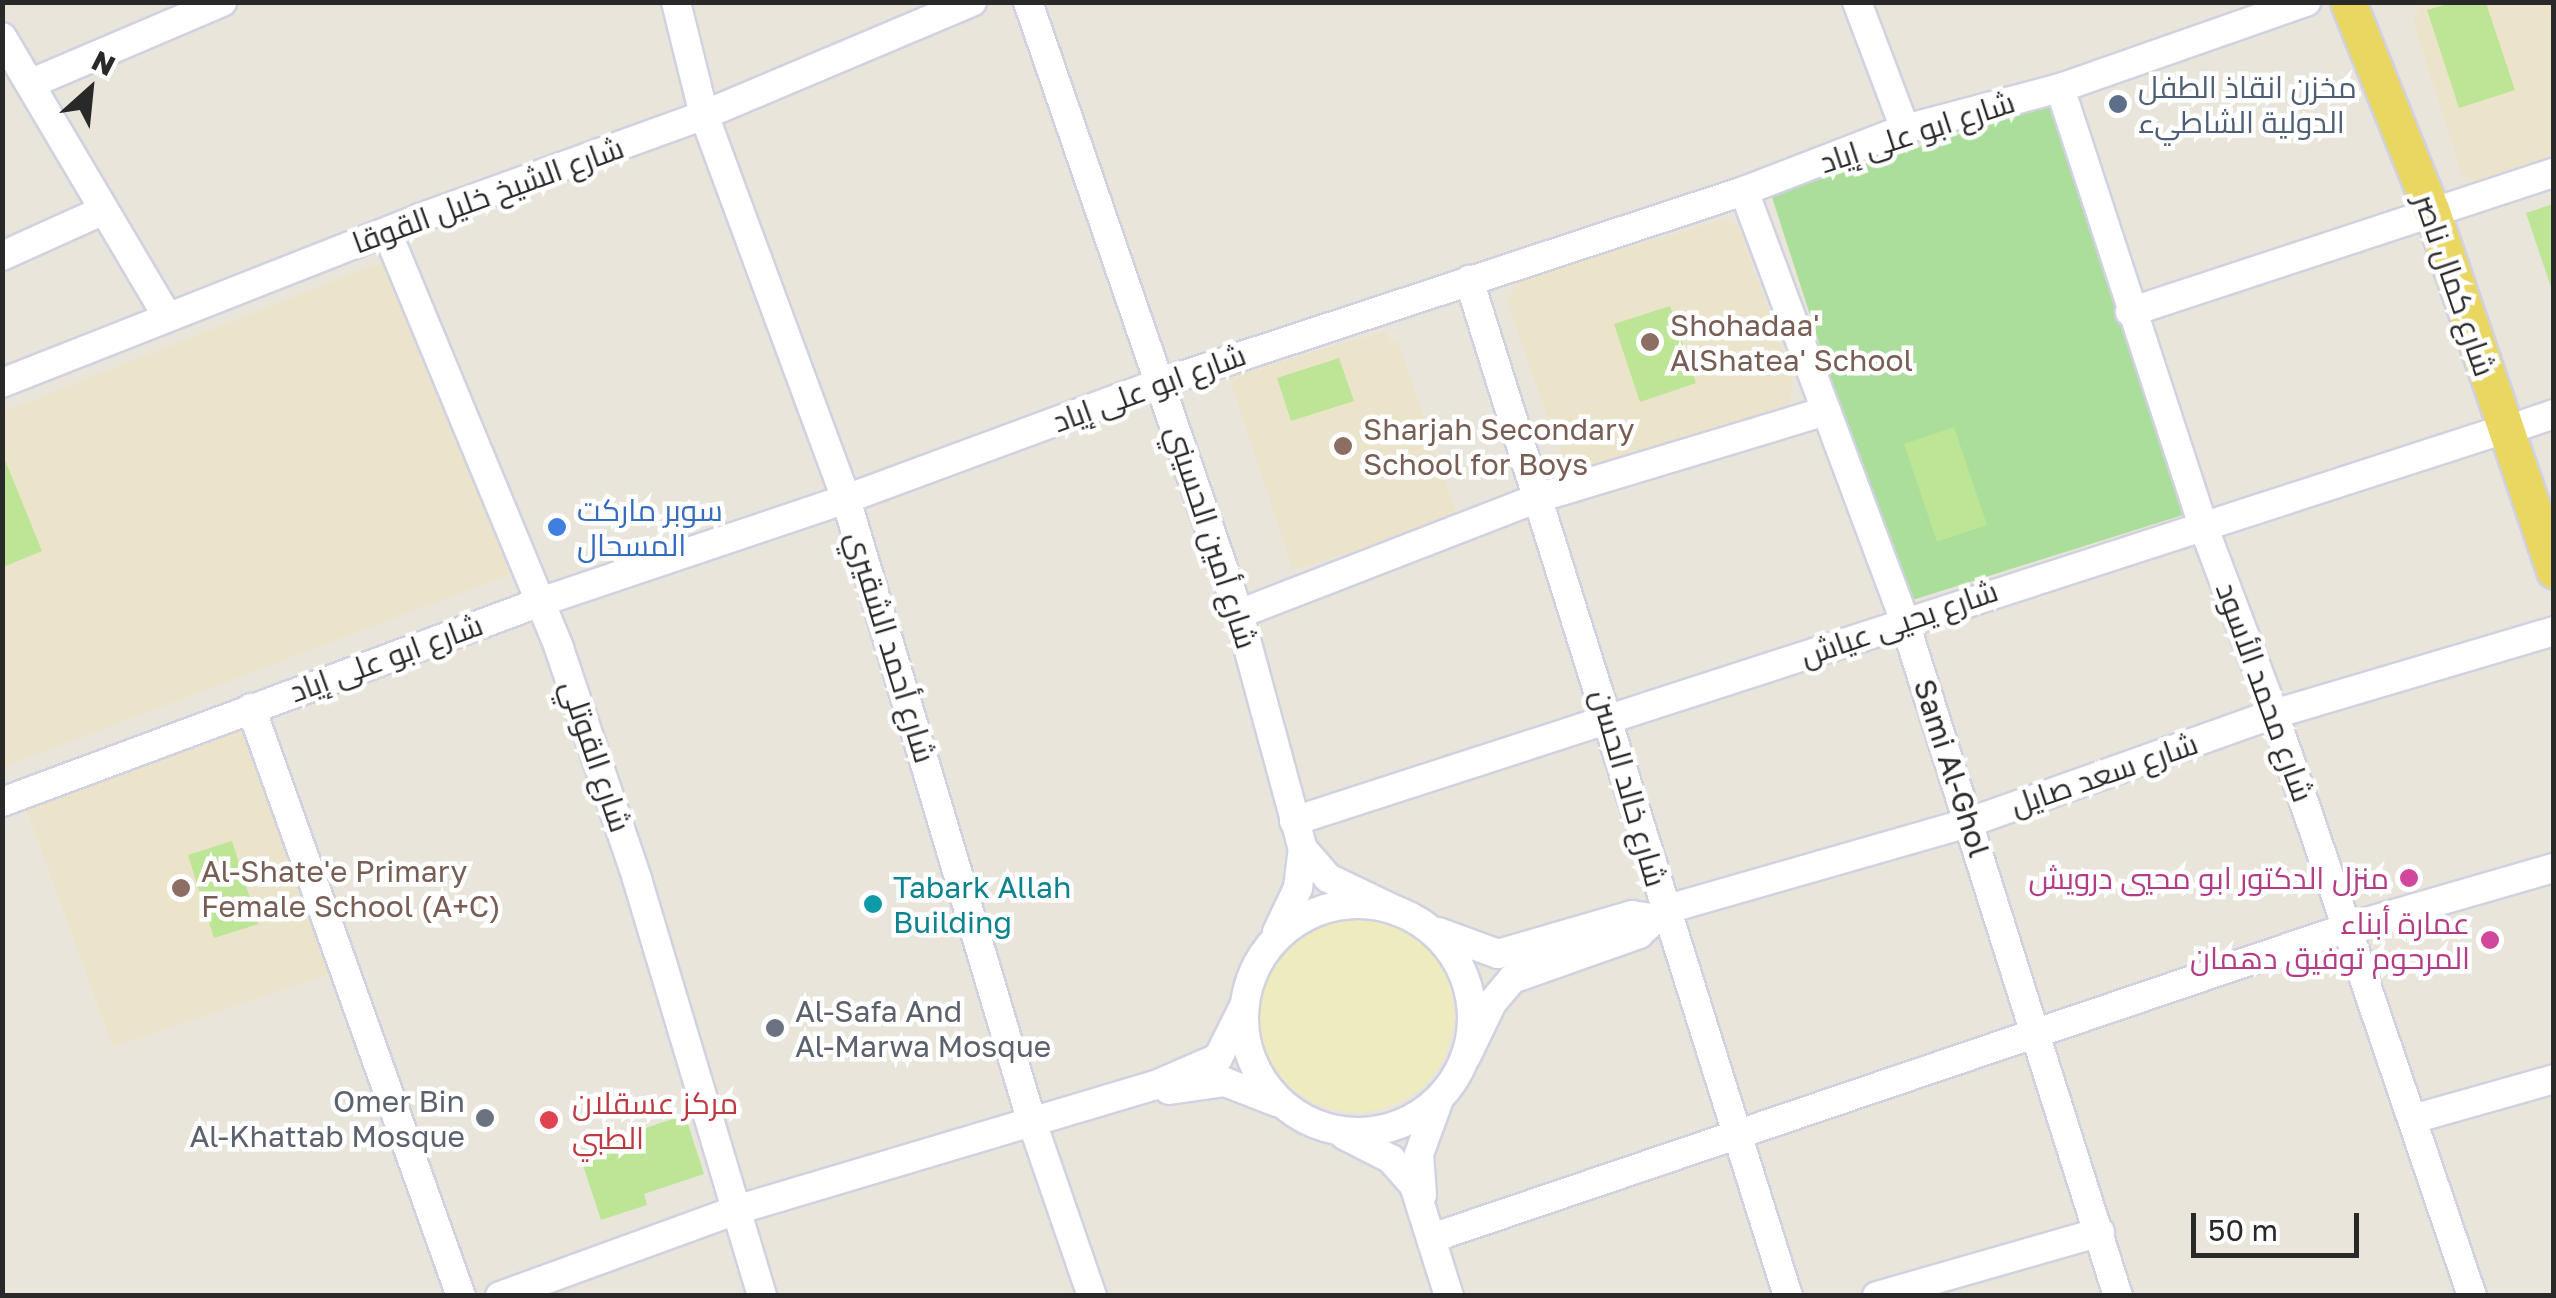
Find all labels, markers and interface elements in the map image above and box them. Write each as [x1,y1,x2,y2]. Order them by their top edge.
north arrow [40,40,140,140]
text: N [87,43,121,82]
place label: مخزن انقاذ الطفل الدولية الشاطيء [2138,69,2357,140]
street label: شارع ابو على إياد [1815,84,2019,180]
marker: مخزن انقاذ الطفل الدولية الشاطيء [2107,93,2129,115]
street label: شارع الشيخ خليل القوقا [348,129,628,261]
street label: شارع كمال ناصر [2407,189,2503,381]
place label: Shohadaa' AlShatea' School [1670,307,1913,378]
marker: Shohadaa' AlShatea' School [1639,331,1661,353]
street label: شارع ابو على إياد [1048,336,1250,440]
place label: Sharjah Secondary School for Boys [1363,411,1634,482]
street label: شارع أمين الحسيني [1159,421,1265,653]
marker: Sharjah Secondary School for Boys [1332,435,1354,457]
place label: سوبر ماركت المسحال [577,492,723,562]
marker: سوبر ماركت المسحال [546,516,568,538]
street label: شارع أحمد الشقيري [839,527,943,767]
street label: شارع يحيى عياش [1796,572,2002,674]
street label: شارع محمد الأسود [2209,577,2321,807]
street label: شارع ابو على إياد [285,606,487,710]
street label: شارع القوتلي [553,675,639,837]
street label: Sami Al-Ghol [1906,675,1998,861]
street label: شارع خالد الحسن [1584,685,1674,891]
street label: شارع سعد صايل [2006,725,2202,823]
place label: Al-Shate'e Primary Female School (A+C) [201,853,501,924]
place label: منزل الدكتور ابو محيي درويش [2029,860,2389,896]
marker: منزل الدكتور ابو محيي درويش [2398,867,2420,889]
place label: Tabark Allah Building [893,869,1071,940]
marker: Al-Shate'e Primary Female School (A+C) [170,877,192,899]
marker: Tabark Allah Building [862,893,884,915]
place label: عمارة أبناء المرحوم توفيق دهمان [2190,905,2470,976]
marker: عمارة أبناء المرحوم توفيق دهمان [2479,929,2501,951]
place label: Al-Safa And Al-Marwa Mosque [795,993,1051,1064]
marker: Al-Safa And Al-Marwa Mosque [764,1017,786,1039]
place label: Omer Bin Al-Khattab Mosque [190,1083,465,1154]
place label: مركز عسقلان الطبي [572,1085,738,1156]
marker: Omer Bin Al-Khattab Mosque [474,1107,496,1129]
marker: مركز عسقلان الطبي [536,1107,562,1133]
scale bar [2196,1193,2364,1255]
text: 50 m [2208,1212,2278,1248]

